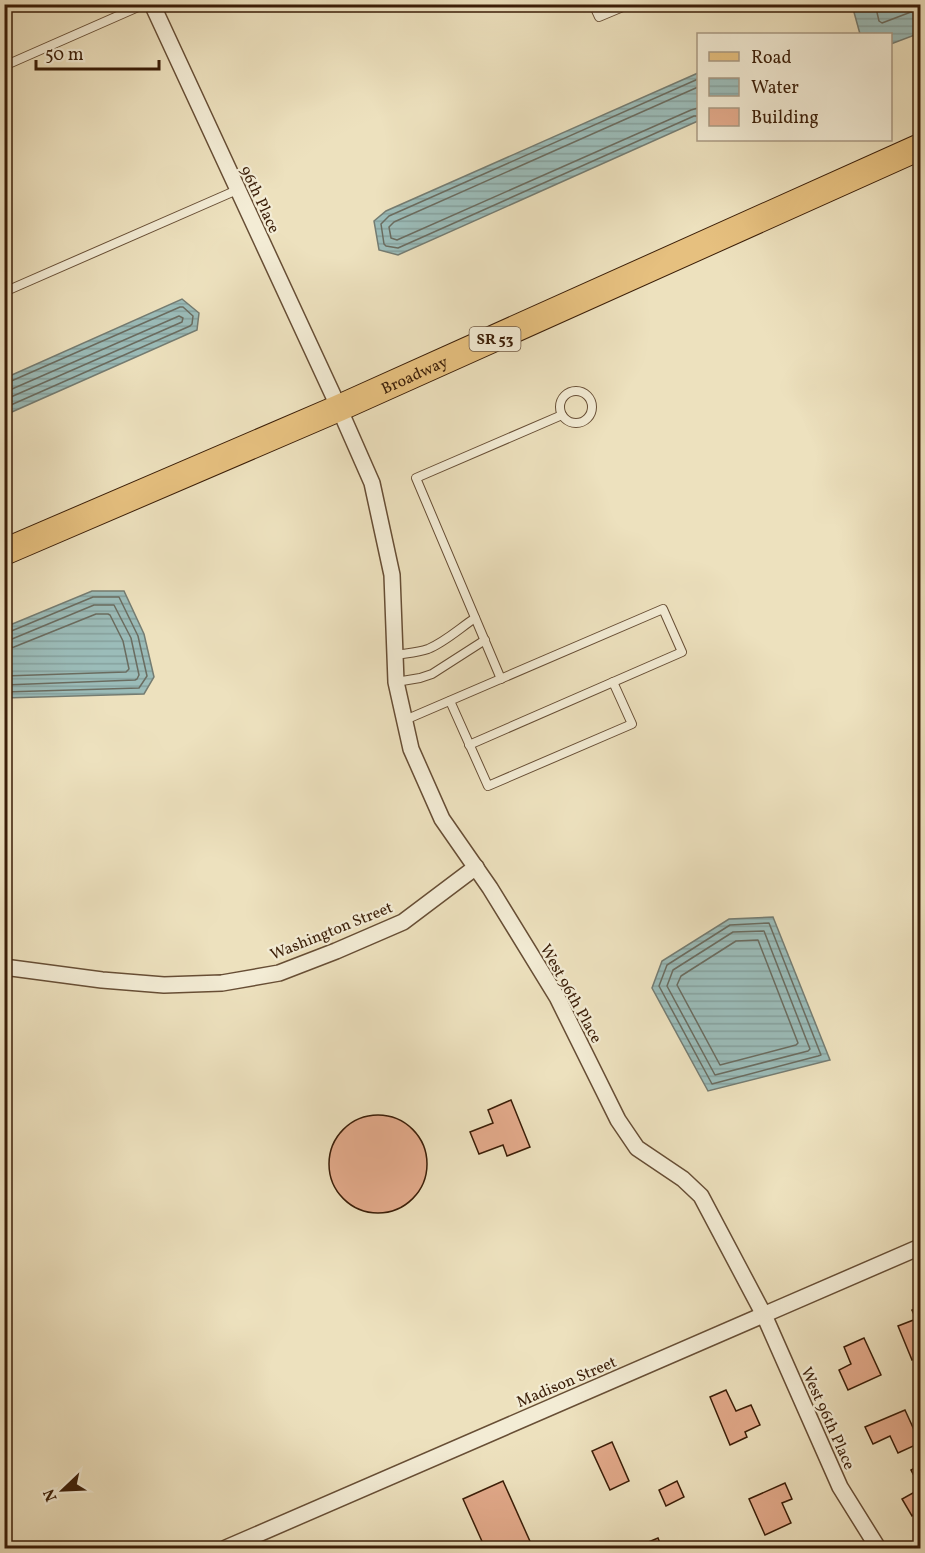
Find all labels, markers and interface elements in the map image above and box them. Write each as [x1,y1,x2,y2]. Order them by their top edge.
scale bar [36,33,159,71]
legend [697,33,892,141]
text: 50 m [45,43,84,68]
text: Road [751,46,792,71]
text: Water [751,76,799,101]
text: Building [751,106,819,131]
street label: 96th Place [234,162,284,237]
road number: SR 53 [470,327,520,351]
street label: Broadway [378,351,452,401]
street label: Washington Street [267,897,397,966]
street label: West 96th Place [534,940,607,1047]
street label: Madison Street [513,1352,621,1414]
street label: West 96th Place [795,1364,860,1474]
north arrow [33,1460,93,1520]
text: N [38,1485,63,1505]

